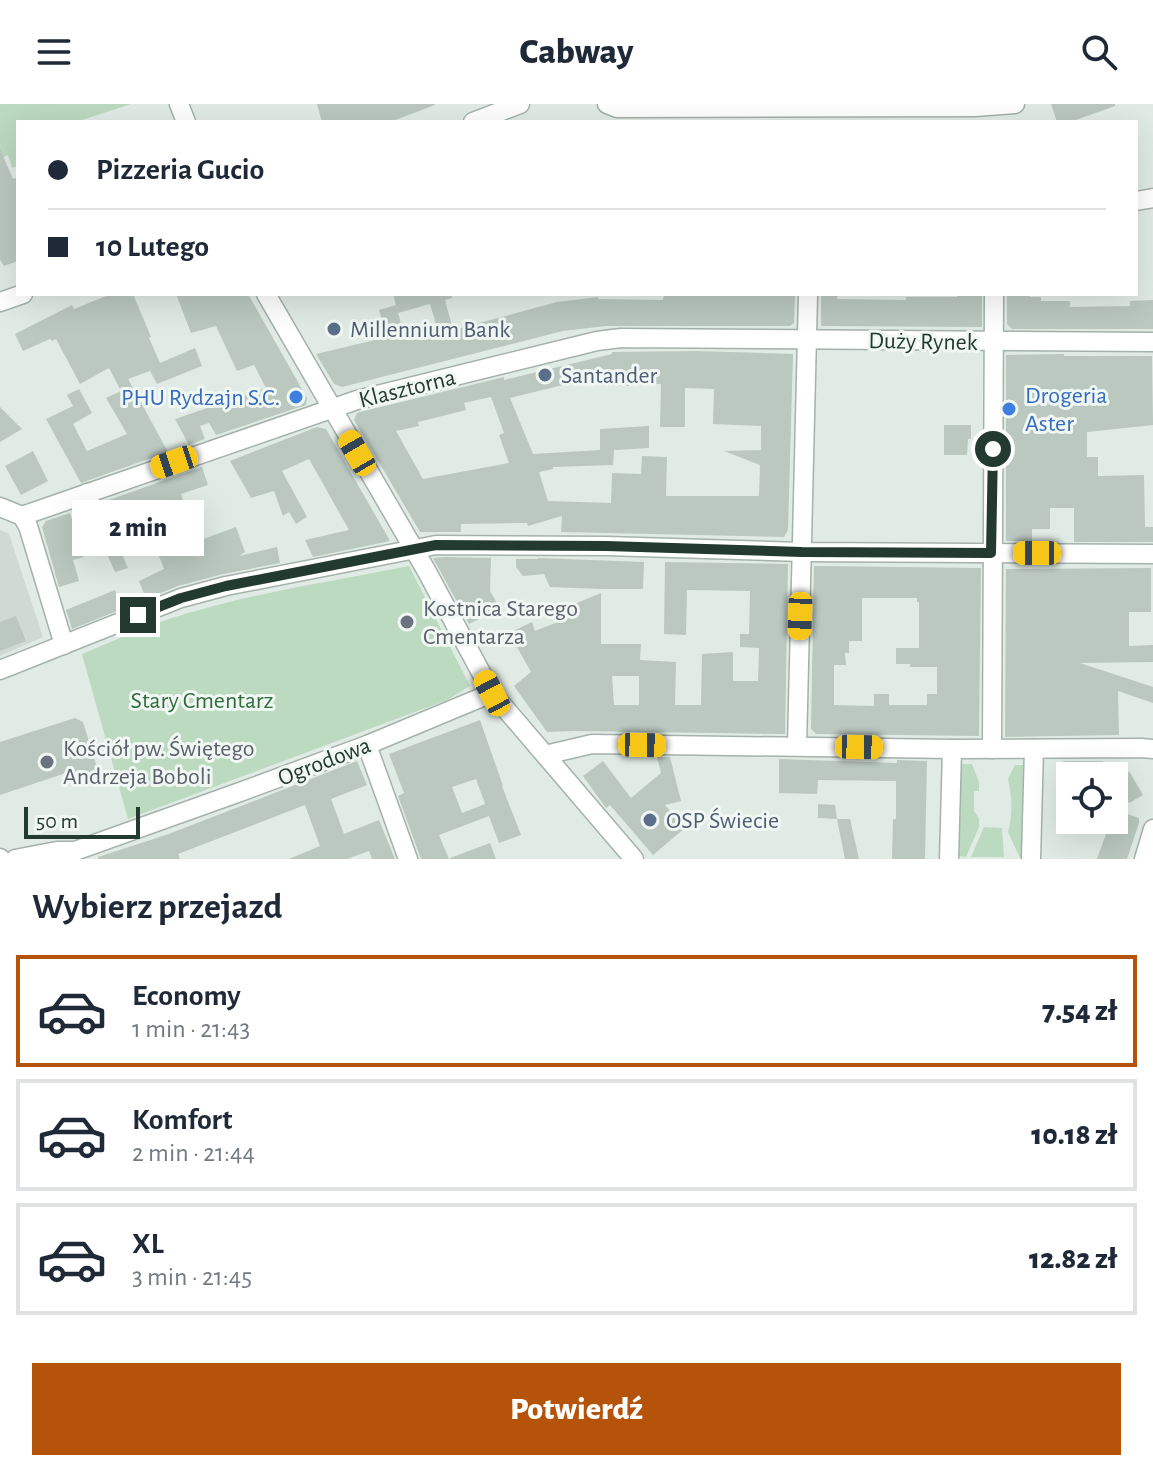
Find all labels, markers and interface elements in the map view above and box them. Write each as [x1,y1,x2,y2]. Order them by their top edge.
icon: menu [32,30,76,74]
icon: search [1077,30,1121,74]
text: Cabway [520,34,633,70]
text: Pizzeria Gucio [96,155,264,185]
text: 10 Lutego [96,232,209,262]
place label: Millennium Bank [350,318,510,342]
marker: Millennium Bank [325,320,343,338]
street label: Duży Rynek [868,329,978,355]
place label: Santander [561,364,657,388]
street label: Klasztorna [356,365,458,413]
marker: Santander [536,366,554,384]
place label: Drogeria Aster [1025,384,1107,436]
place label: PHU Rydzajn S.C. [121,386,280,410]
marker: PHU Rydzajn S.C. [287,388,305,406]
marker: Drogeria Aster [1000,400,1018,418]
car [335,426,379,480]
route start [975,431,1011,467]
car [147,443,201,481]
callout: 2 min [72,499,204,555]
text: 2 min [109,515,167,541]
car [1013,541,1061,565]
car [787,592,813,640]
route end [120,597,156,633]
place label: Kostnica Starego Cmentarza [423,597,578,649]
marker: Kostnica Starego Cmentarza [398,613,416,631]
car [470,666,514,720]
park label: Stary Cmentarz [131,689,274,713]
street label: Ogrodowa [275,733,374,791]
car [618,733,666,757]
place label: Kościół pw. Świętego Andrzeja Boboli [63,735,255,789]
car [835,735,883,759]
marker: Kościół pw. Świętego Andrzeja Boboli [38,753,56,771]
map controls [1056,762,1128,834]
button: locate [1056,762,1128,834]
scale bar [24,803,140,839]
place label: OSP Świecie [666,807,779,833]
text: 50 m [36,810,78,832]
marker: OSP Świecie [641,811,659,829]
text: Wybierz przejazd [32,889,283,925]
icon: car [36,975,108,1047]
text: Economy [132,981,241,1011]
text: 7.54 zł [1042,996,1117,1026]
text: 1 min · 21:43 [132,1016,250,1042]
icon: car [36,1099,108,1171]
text: Komfort [132,1105,232,1135]
text: 10.18 zł [1031,1120,1117,1150]
text: 2 min · 21:44 [132,1140,255,1166]
icon: car [36,1223,108,1295]
text: XL [132,1229,164,1259]
text: 12.82 zł [1029,1244,1117,1274]
text: 3 min · 21:45 [132,1264,252,1290]
button: Potwierdź [32,1363,1121,1455]

